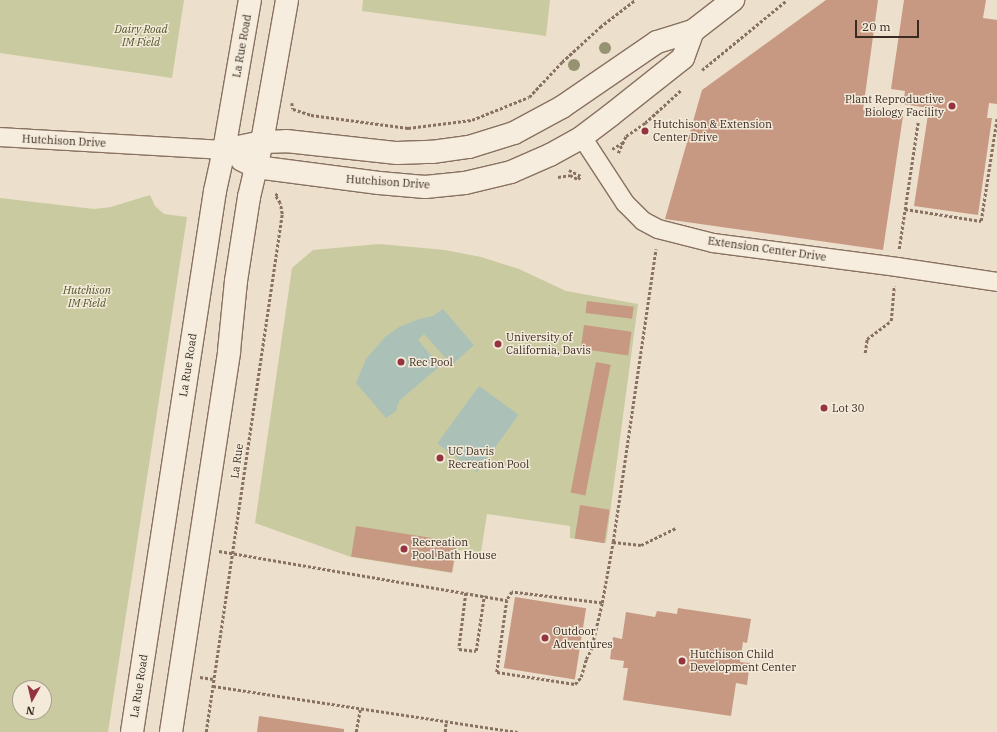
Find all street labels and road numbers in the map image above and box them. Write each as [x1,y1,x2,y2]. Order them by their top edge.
street label: La Rue Road [230,13,254,79]
street label: Hutchison Drive [22,132,106,150]
street label: Hutchison Drive [346,172,430,192]
street label: Extension Center Drive [707,234,827,264]
street label: La Rue Road [176,332,200,398]
street label: La Rue [228,443,246,479]
street label: La Rue Road [127,653,151,719]

